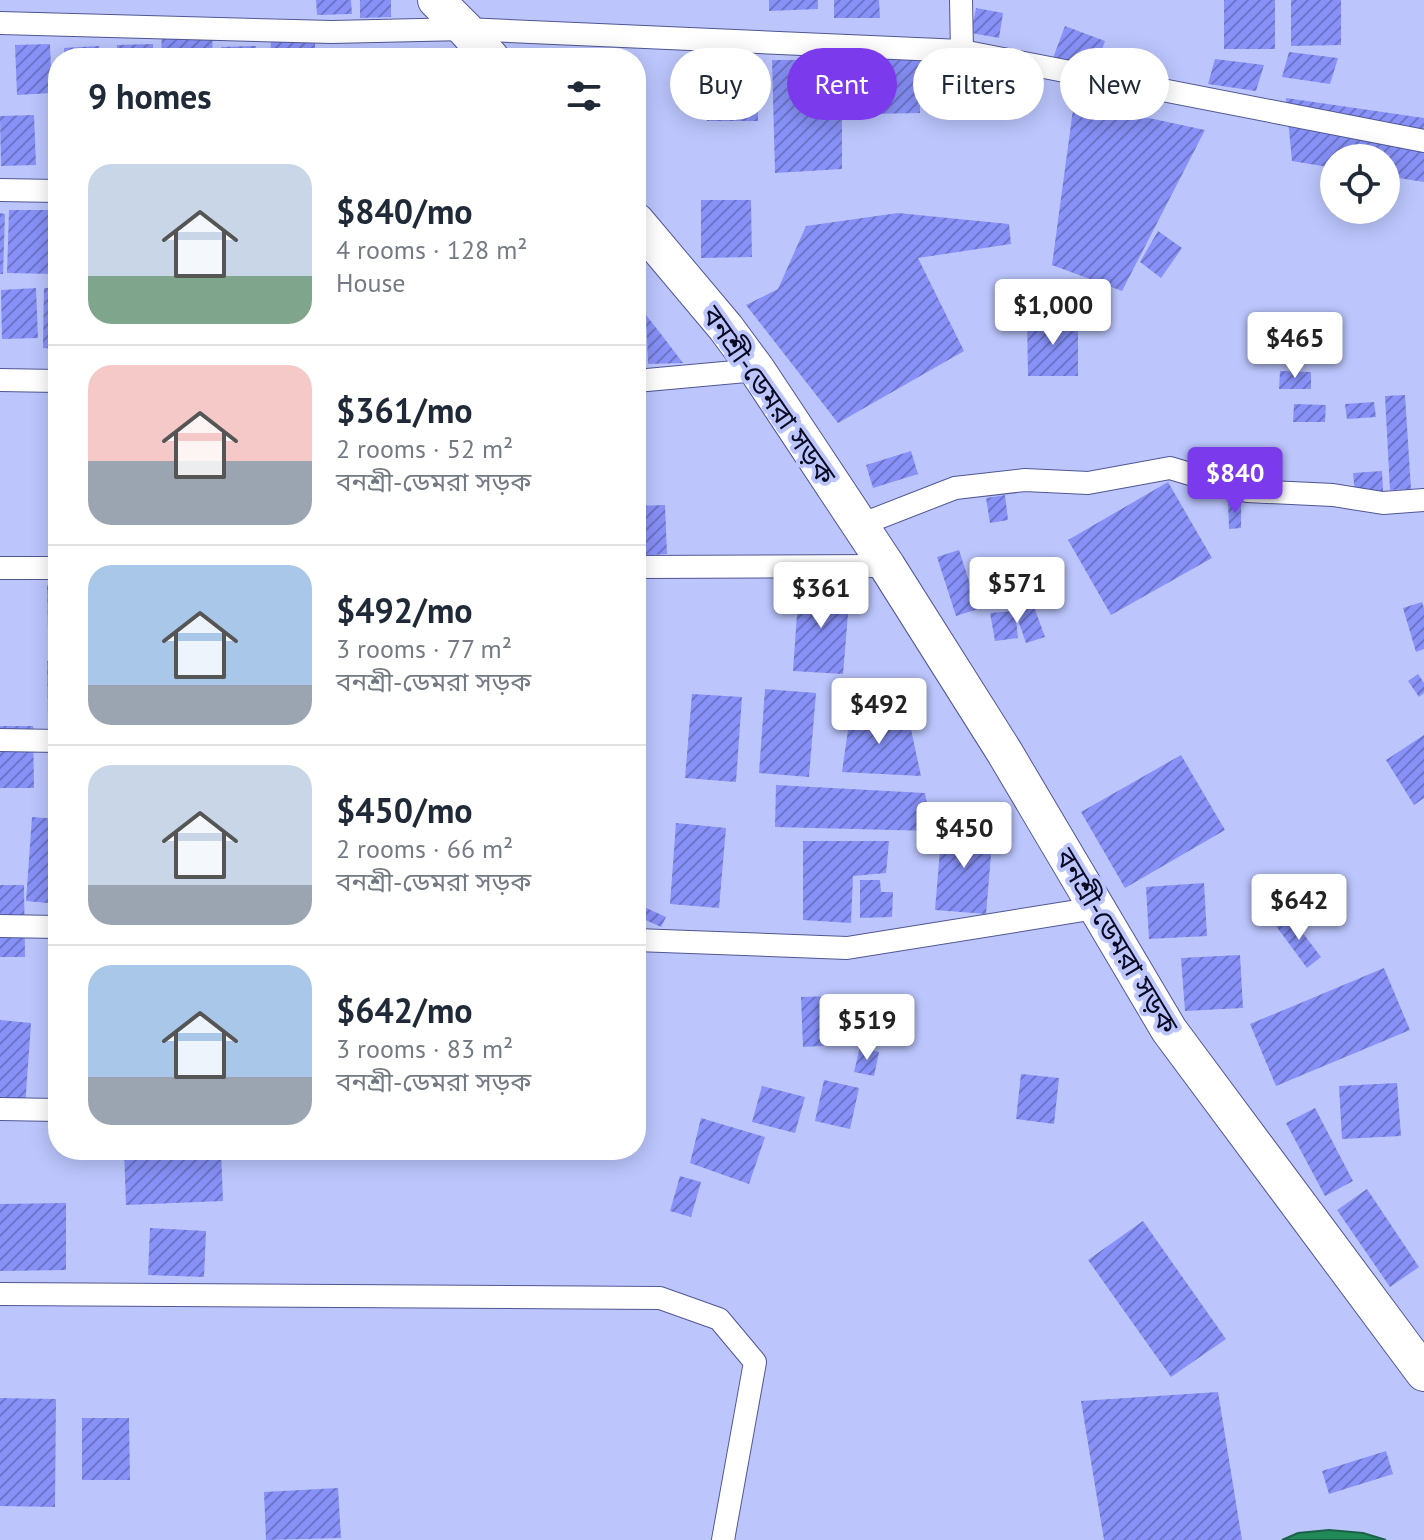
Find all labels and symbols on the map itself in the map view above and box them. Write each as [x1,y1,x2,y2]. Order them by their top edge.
pin: $1,000 [988,279,1118,347]
street label: বনশ্রী-ডেমরা সড়ক [693,297,845,492]
pin: $465 [1248,312,1342,380]
pin: $840 [1188,447,1282,515]
pin: $571 [970,557,1064,625]
pin: $361 [774,562,868,630]
pin: $492 [832,678,926,746]
pin: $450 [917,802,1011,870]
street label: বনশ্রী-ডেমরা সড়ক [1047,840,1188,1041]
pin: $642 [1252,874,1346,942]
pin: $519 [820,994,914,1062]

